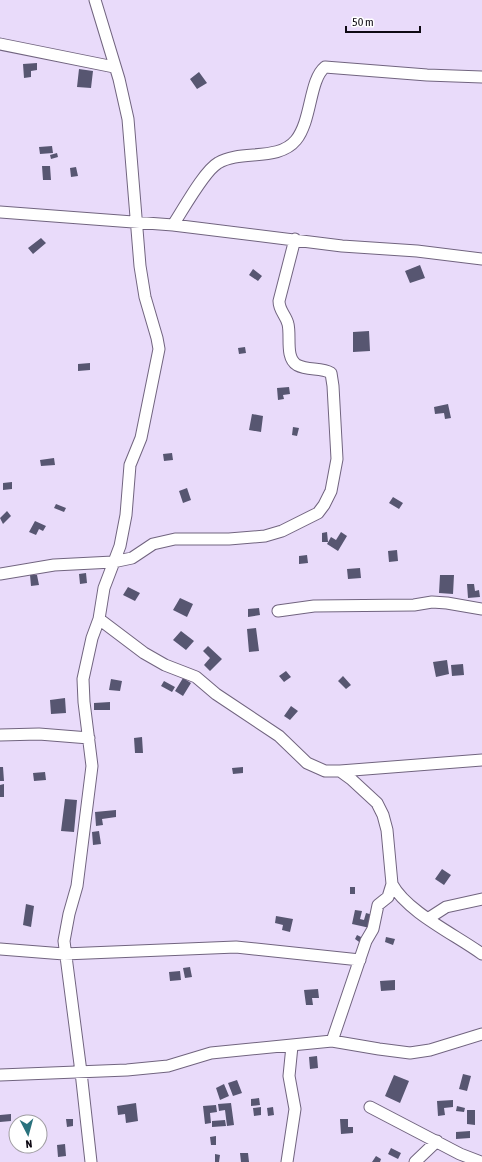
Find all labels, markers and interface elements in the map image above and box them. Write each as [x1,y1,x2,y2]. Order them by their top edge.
scale bar [346,8,420,34]
text: 50 m [352,15,374,29]
north arrow [8,1114,48,1154]
text: N [25,1138,33,1150]

